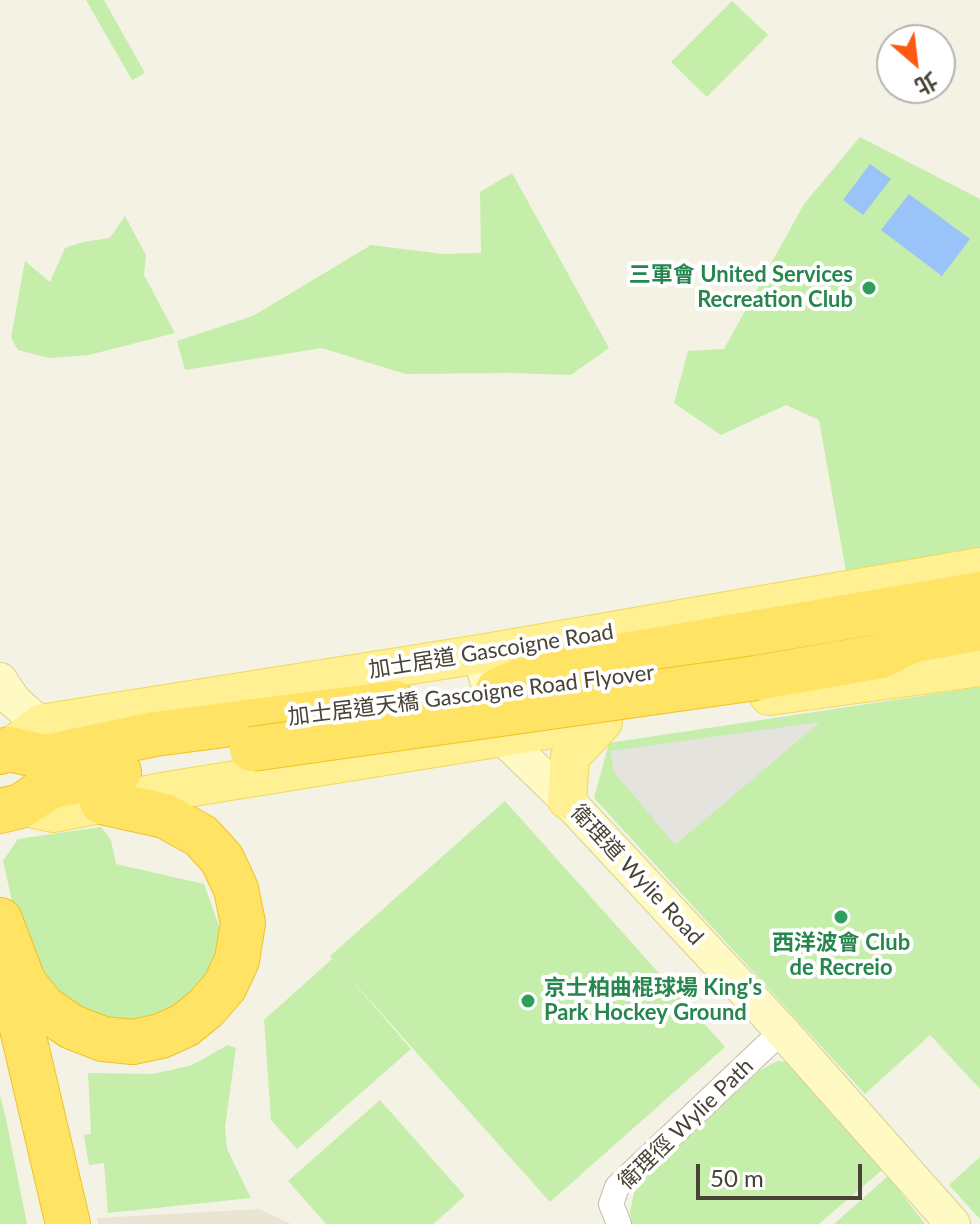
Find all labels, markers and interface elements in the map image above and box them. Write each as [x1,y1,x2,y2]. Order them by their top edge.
north arrow [876,24,956,104]
text: 北 [911,67,943,101]
place label: 三軍會 United Services Recreation Club [629,262,853,314]
marker: 三軍會 United Services Recreation Club [860,279,878,297]
street label: 加士居道 Gascoigne Road [367,619,615,683]
street label: 加士居道天橋 Gascoigne Road Flyover [286,659,656,731]
street label: 衛理道 Wylie Road [565,799,709,951]
marker: 西洋波會 Club de Recreio [832,908,850,926]
place label: 西洋波會 Club de Recreio [772,930,910,982]
place label: 京士柏曲棍球場 King's Park Hockey Ground [544,975,762,1026]
marker: 京士柏曲棍球場 King's Park Hockey Ground [519,992,537,1010]
street label: 衛理徑 Wylie Path [613,1053,759,1195]
scale bar [700,1148,866,1198]
text: 50 m [710,1163,764,1192]

